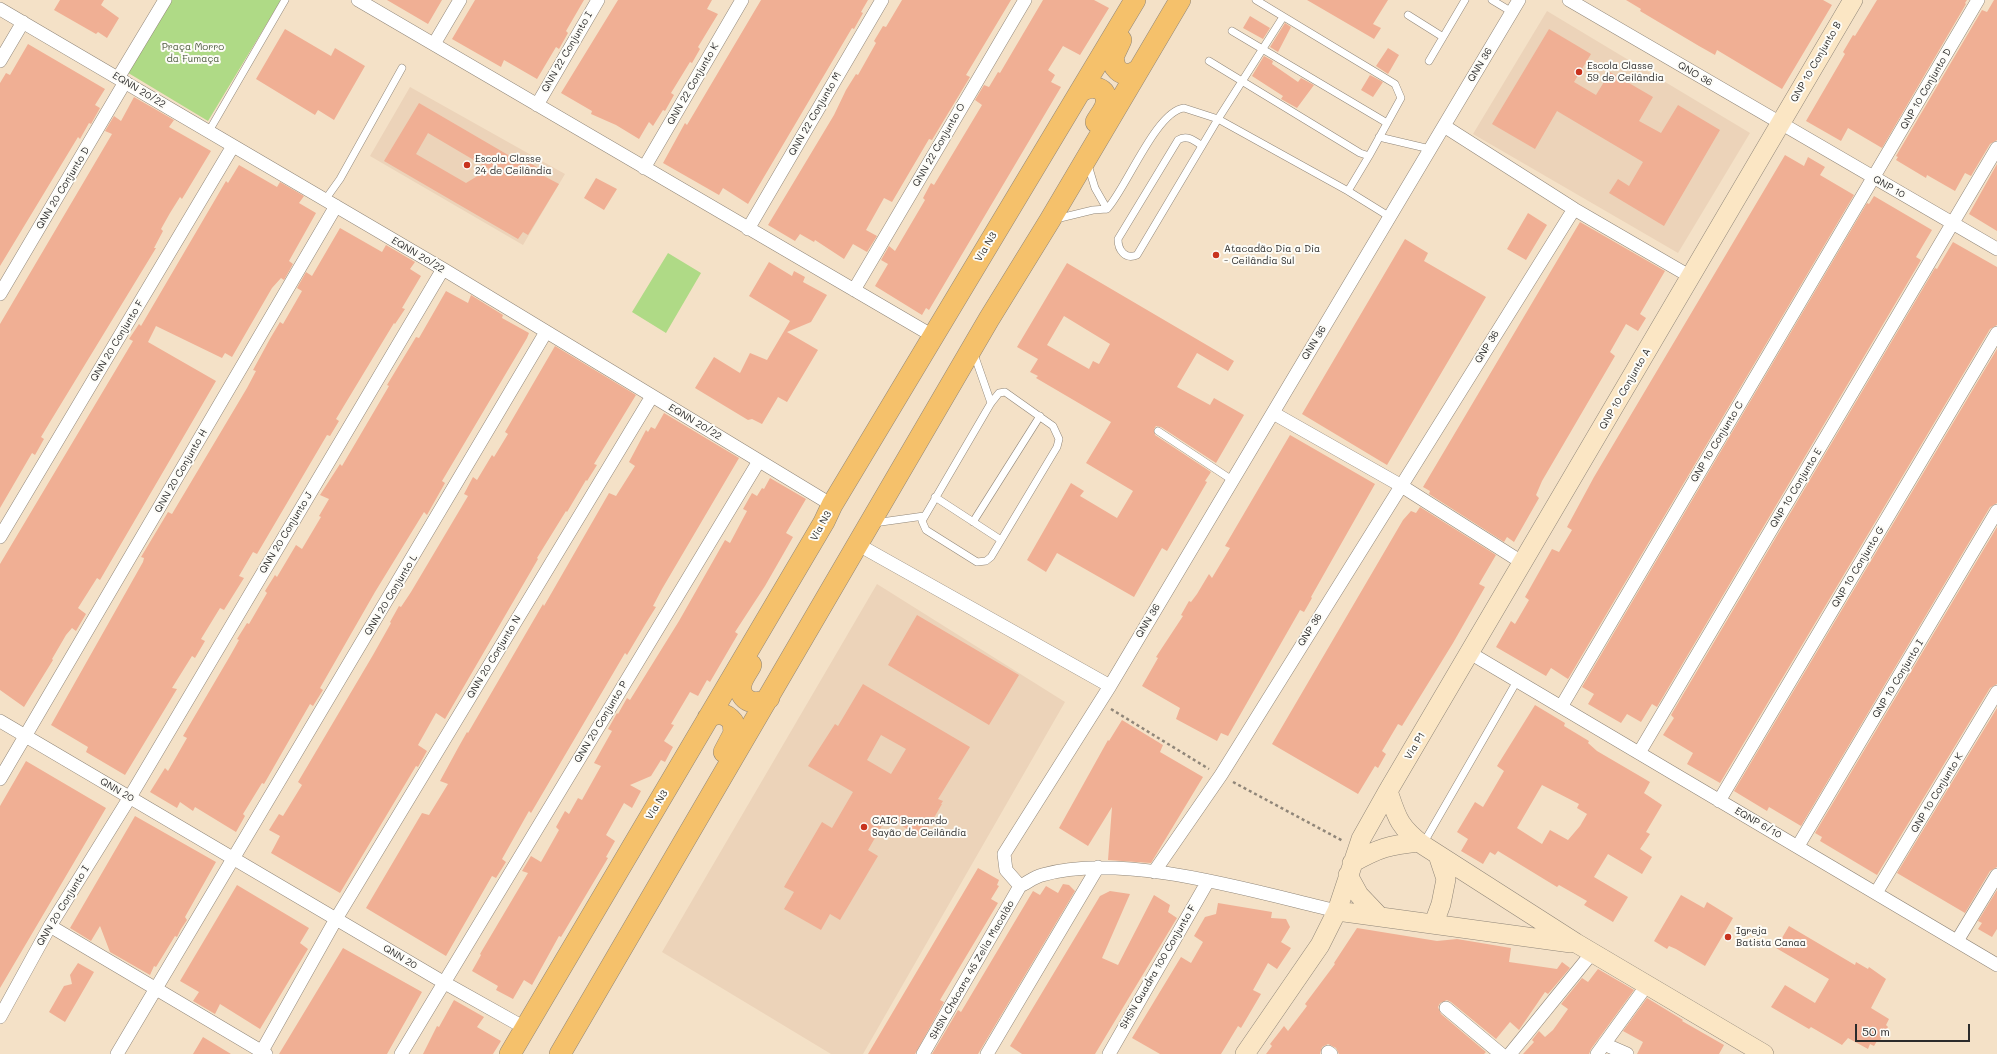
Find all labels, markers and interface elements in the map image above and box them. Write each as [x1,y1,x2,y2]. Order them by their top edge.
street label: QNN 22 Conjunto I [539,10,595,94]
street label: QNP 10 Conjunto B [1788,20,1844,104]
park label: Praça Morro da Fumaça [162,41,224,64]
street label: QNN 22 Conjunto K [665,41,721,127]
street label: QNN 36 [1465,46,1495,84]
street label: QNP 10 Conjunto D [1898,46,1954,132]
street label: QNO 36 [1675,59,1715,89]
place label: Escola Classe 59 de Ceilândia [1587,60,1664,84]
marker: Escola Classe 59 de Ceilândia [1574,67,1584,77]
street label: EQNN 20/22 [110,70,168,110]
street label: QNN 22 Conjunto M [786,70,844,158]
street label: QNN 22 Conjunto O [910,101,968,189]
street label: QNN 20 Conjunto D [34,145,92,231]
place label: Escola Classe 24 de Ceilândia [475,153,552,176]
marker: Escola Classe 24 de Ceilândia [462,160,472,170]
street label: QNP 10 [1871,173,1907,201]
street label: Via N3 [973,230,999,264]
street label: EQNN 20/22 [389,235,447,275]
place label: Atacadão Dia a Dia - Ceilândia Sul [1224,243,1320,266]
marker: Atacadão Dia a Dia - Ceilândia Sul [1211,250,1221,260]
street label: QNN 20 Conjunto F [88,298,146,384]
street label: QNN 36 [1299,324,1329,362]
street label: QNP 36 [1472,328,1502,366]
street label: QNP 10 Conjunto A [1597,346,1653,432]
street label: QNP 10 Conjunto C [1688,399,1746,485]
street label: EQNN 20/22 [666,402,724,442]
street label: QNN 20 Conjunto H [152,427,210,515]
street label: QNP 10 Conjunto E [1768,446,1824,530]
street label: QNN 20 Conjunto J [257,490,315,576]
street label: Via N3 [808,509,834,543]
street label: QNP 10 Conjunto G [1829,524,1887,610]
street label: QNN 20 Conjunto L [362,552,420,638]
street label: QNN 36 [1133,602,1163,640]
street label: QNP 36 [1295,611,1325,649]
street label: QNN 20 Conjunto N [464,613,524,701]
street label: QNP 10 Conjunto I [1870,638,1926,720]
street label: QNN 20 Conjunto P [572,679,630,765]
street label: Via P1 [1402,730,1428,762]
street label: QNP 10 Conjunto K [1908,751,1966,835]
street label: QNN 20 [98,775,136,805]
street label: Via N3 [644,788,670,822]
street label: EQNP 6/10 [1732,805,1784,841]
place label: CAIC Bernardo Sayão de Ceilândia [872,815,966,838]
marker: CAIC Bernardo Sayão de Ceilândia [859,822,869,832]
street label: QNN 20 Conjunto I [34,864,92,948]
street label: SHSN Chácara 45 Zelia Macalão [927,898,1017,1042]
street label: SHSN Quadra 100 Conjunto F [1117,903,1199,1031]
place label: Igreja Batista Canaa [1736,925,1806,948]
marker: Igreja Batista Canaa [1723,932,1733,942]
street label: QNN 20 [381,942,419,972]
scale bar [1857,1016,1972,1042]
text: 50 m [1862,1023,1890,1039]

